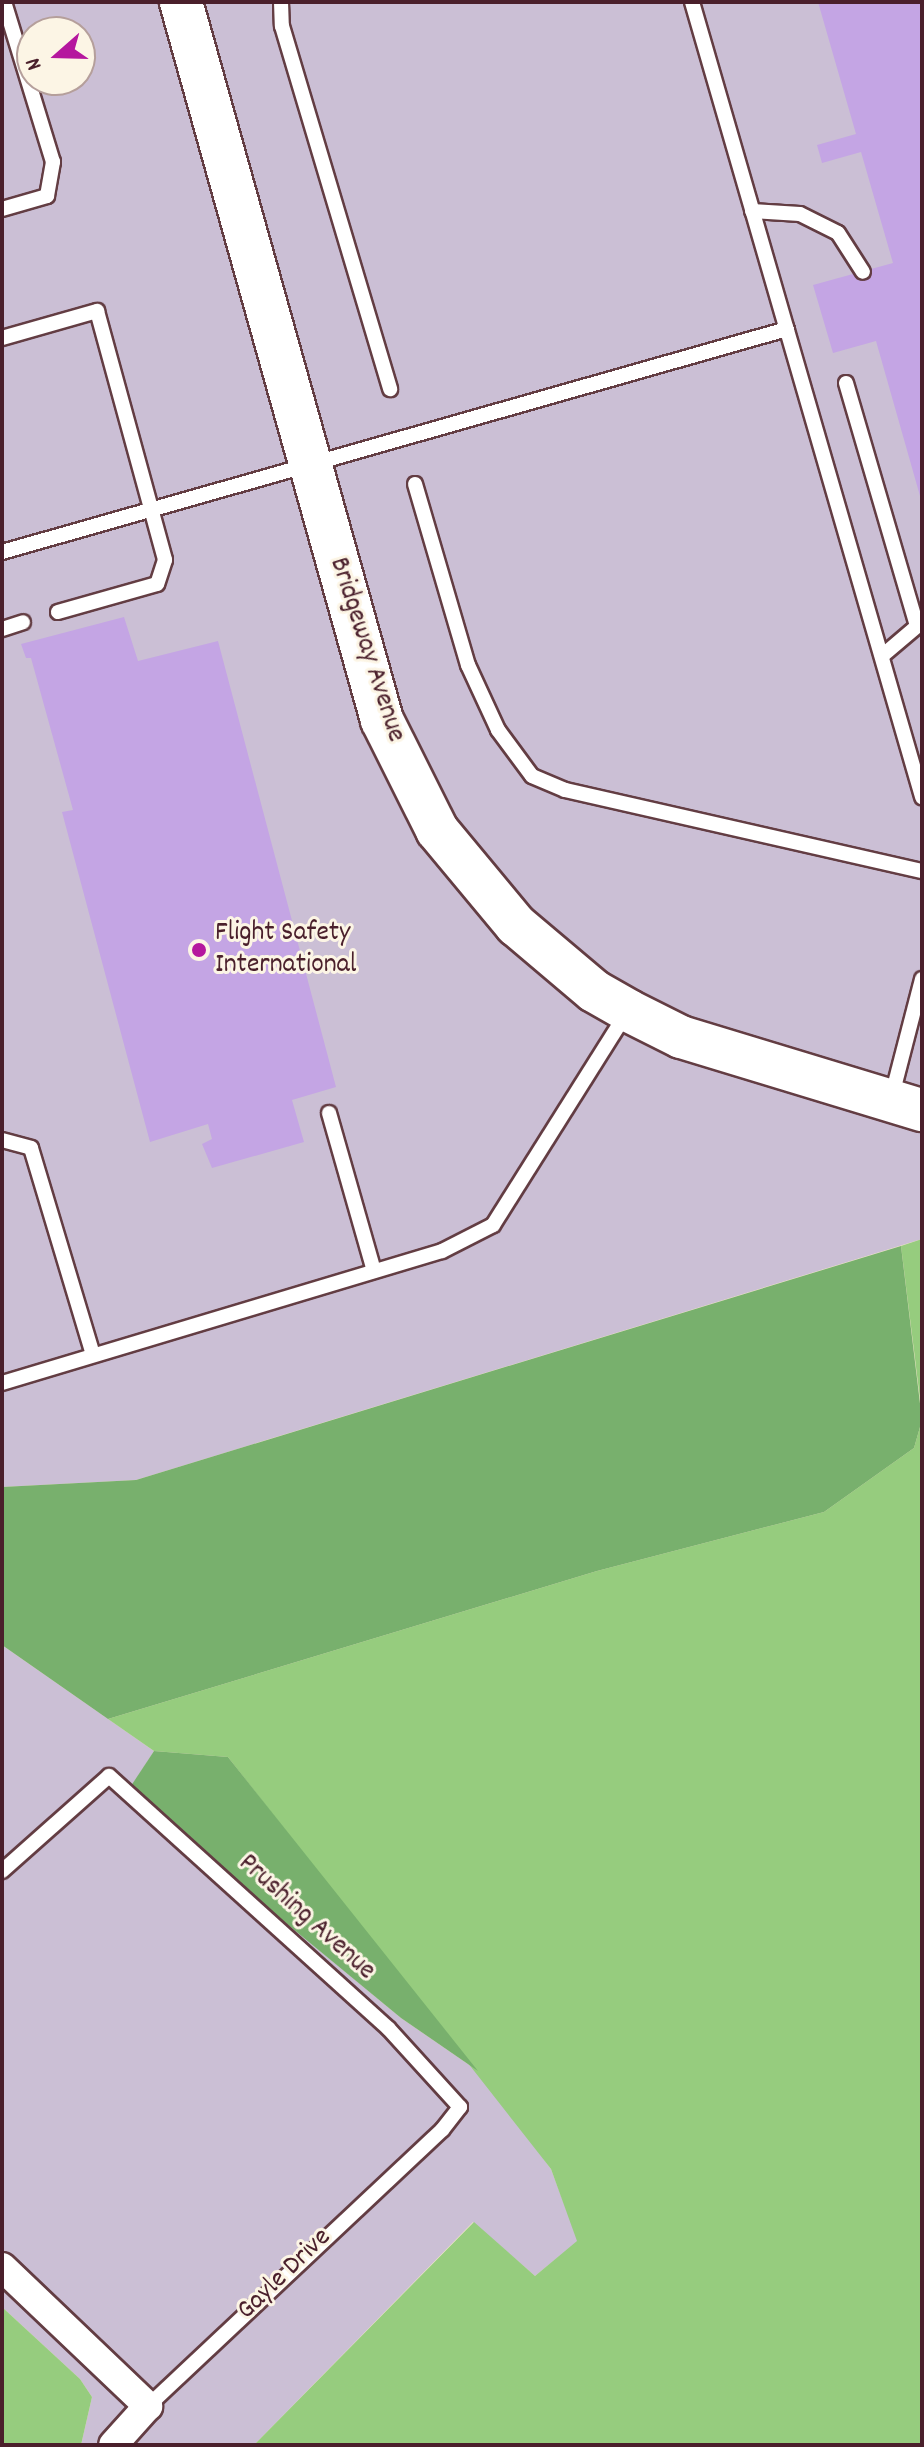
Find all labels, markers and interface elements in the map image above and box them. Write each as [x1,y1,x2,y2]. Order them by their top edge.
north arrow [16,16,96,96]
text: N [18,53,51,74]
street label: Bridgeway Avenue [320,553,412,747]
place label: Flight Safety International [215,917,356,983]
marker: Flight Safety International [190,941,208,959]
street label: Prushing Avenue [230,1848,382,1988]
street label: Gayle Drive [231,2222,339,2328]

